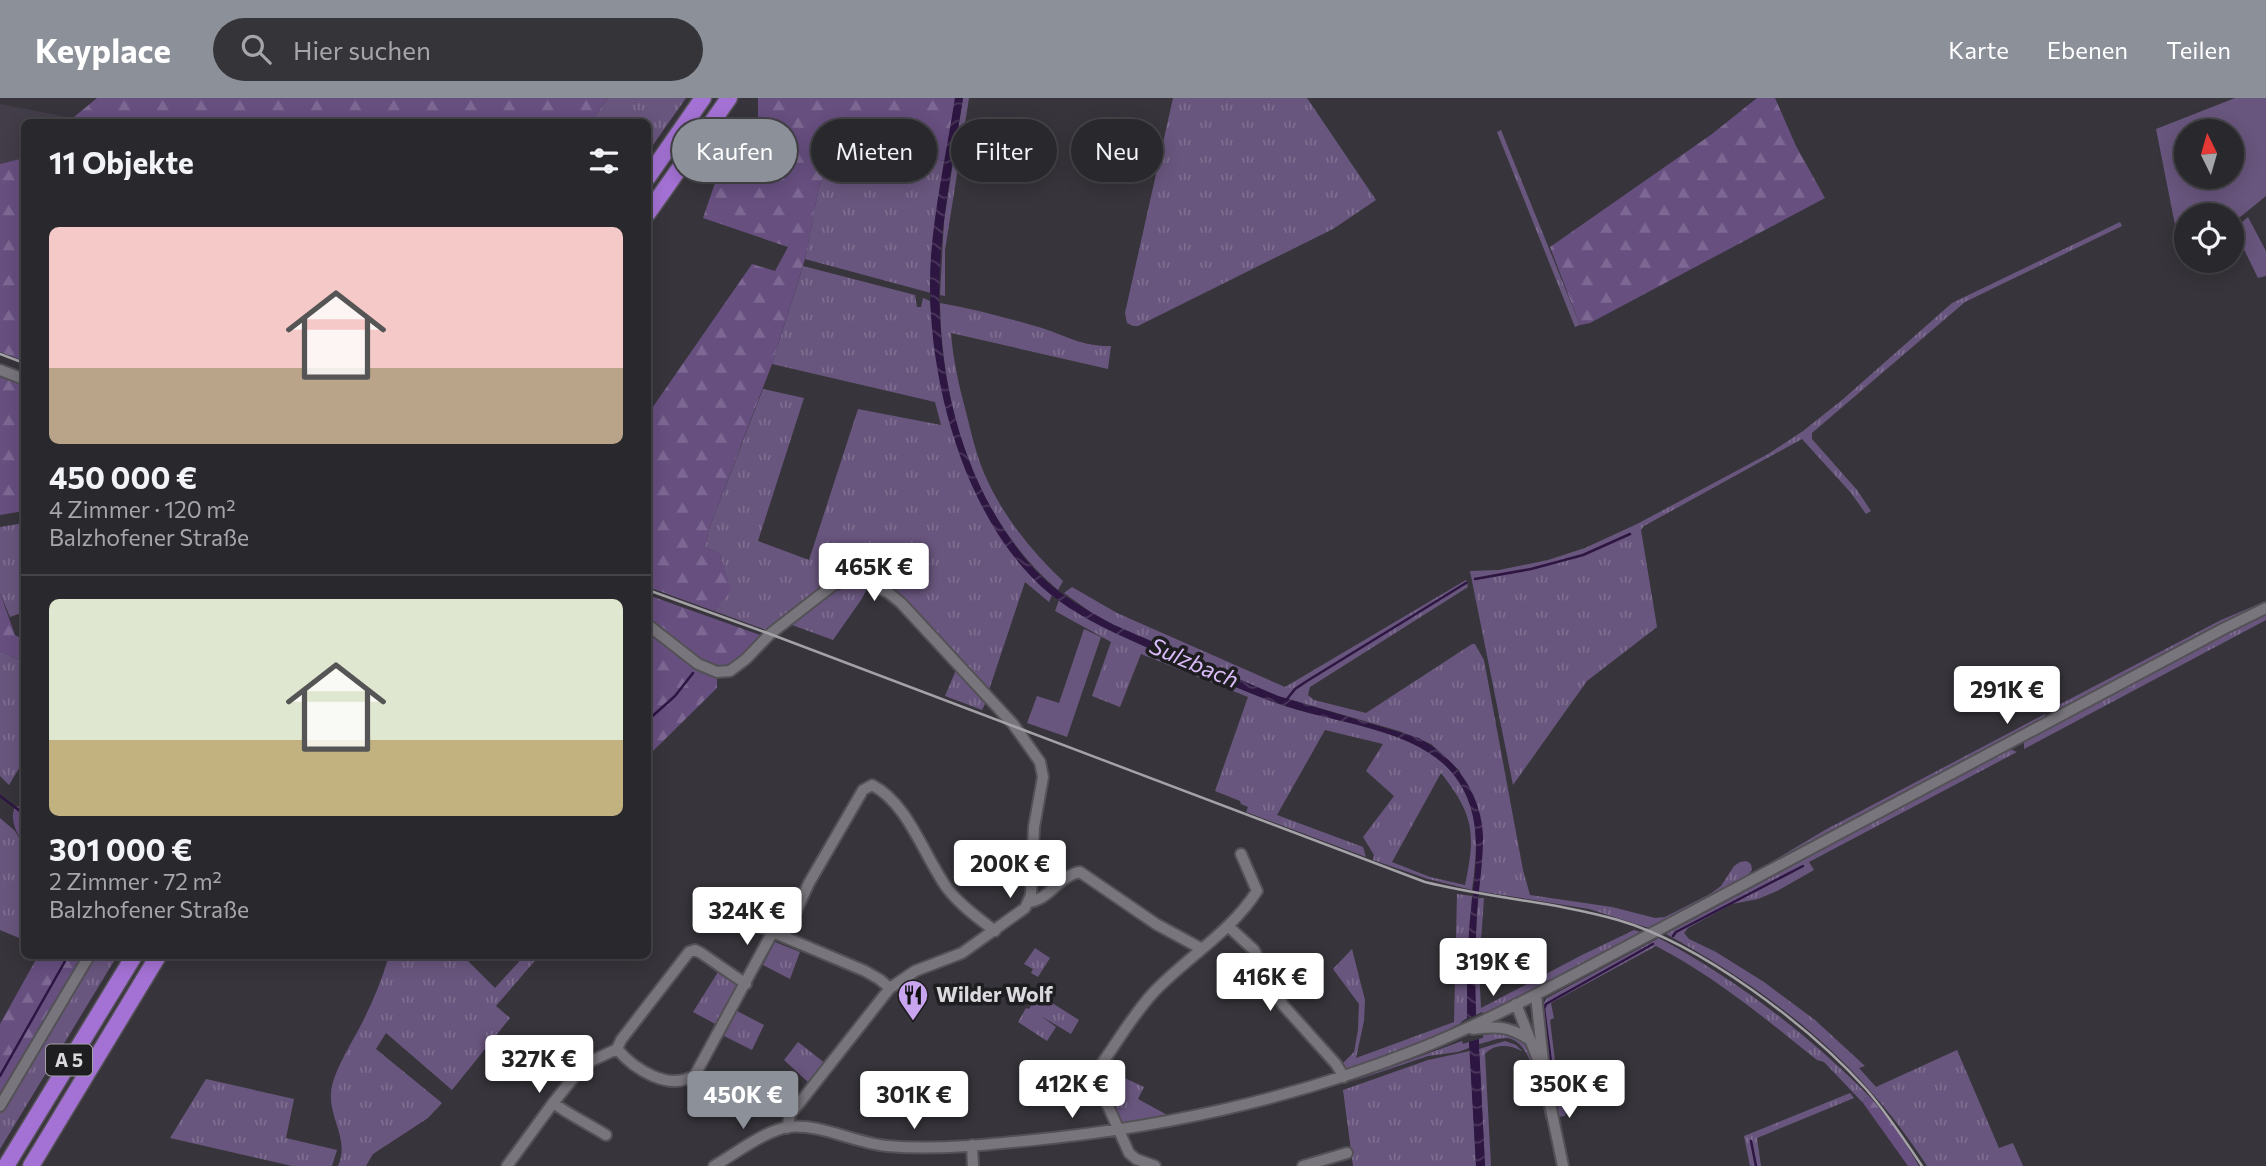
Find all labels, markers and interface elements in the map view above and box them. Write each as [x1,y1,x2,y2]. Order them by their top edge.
search box [213,18,703,81]
text: Keyplace [35,29,171,70]
icon: search [237,30,275,68]
text: Hier suchen [293,34,431,65]
text: Karte [1948,35,2009,64]
text: Ebenen [2047,35,2128,64]
text: Teilen [2166,35,2231,64]
chip: Kaufen [672,119,797,182]
chip: Mieten [811,119,937,182]
chip: Filter [951,119,1057,182]
chip: Neu [1071,119,1163,182]
north arrow [2174,119,2244,189]
map controls [2174,119,2244,273]
icon: filters [585,142,623,180]
text: 11 Objekte [49,143,194,180]
button: locate [2174,203,2244,273]
icon: home [273,272,399,398]
text: 450 000 € [49,458,197,495]
text: 4 Zimmer · 120 m² [49,495,236,523]
text: Balzhofener Straße [49,523,249,551]
pin: 465K € [817,544,931,603]
text: 465K € [835,552,913,580]
water label: Sulzbach [1146,631,1243,693]
icon: home [273,644,399,770]
pin: 291K € [1950,666,2064,726]
text: 291K € [1970,675,2044,703]
text: 301 000 € [49,830,192,867]
pin: 200K € [953,840,1067,900]
text: 200K € [970,849,1050,877]
text: 2 Zimmer · 72 m² [49,867,222,895]
pin: 324K € [690,888,804,947]
text: Balzhofener Straße [49,895,249,923]
text: 324K € [709,896,785,924]
pin: 319K € [1436,939,1550,998]
text: 319K € [1456,947,1530,975]
pin: 416K € [1213,954,1327,1013]
text: 416K € [1233,962,1307,990]
restaurant icon: Wilder Wolf [896,978,930,1022]
place label: Wilder Wolf [936,981,1053,1006]
pin: 327K € [482,1035,596,1095]
road number: A 5 [46,1044,92,1076]
text: 327K € [501,1044,577,1072]
pin: 412K € [1015,1060,1129,1120]
pin: 350K € [1512,1060,1626,1120]
text: 412K € [1035,1069,1109,1097]
text: 350K € [1530,1069,1608,1097]
pin: 450K € [686,1072,800,1131]
pin: 301K € [857,1072,971,1131]
text: 450K € [703,1080,783,1108]
text: 301K € [876,1080,952,1108]

